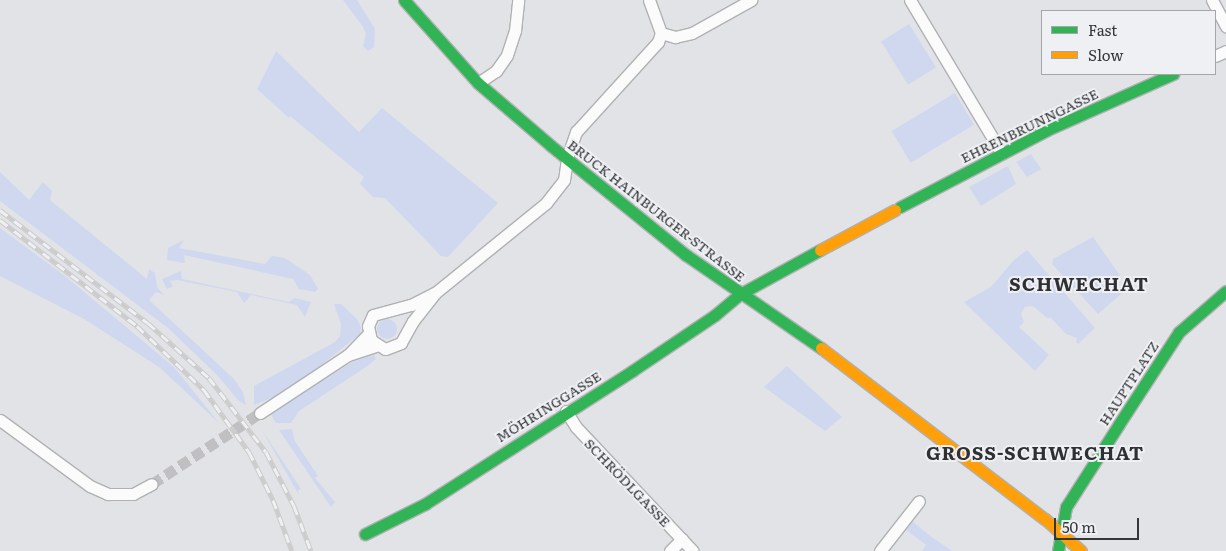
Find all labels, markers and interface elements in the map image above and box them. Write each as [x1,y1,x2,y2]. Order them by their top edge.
legend [1041,10,1216,75]
text: Fast [1088,18,1117,41]
text: Slow [1088,43,1123,66]
street label: EHRENBRUNNGASSE [957,84,1101,166]
street label: BRUCK HAINBURGER-STRASSE [565,135,749,285]
district label: SCHWECHAT [1008,273,1150,295]
street label: HAUPTPLATZ [1095,338,1161,428]
street label: MÖHRINGGASSE [492,367,604,445]
street label: SCHRÖDLGASSE [582,434,674,530]
district label: GROSS-SCHWECHAT [924,442,1146,464]
scale bar [1056,508,1141,540]
text: 50 m [1062,515,1096,538]

